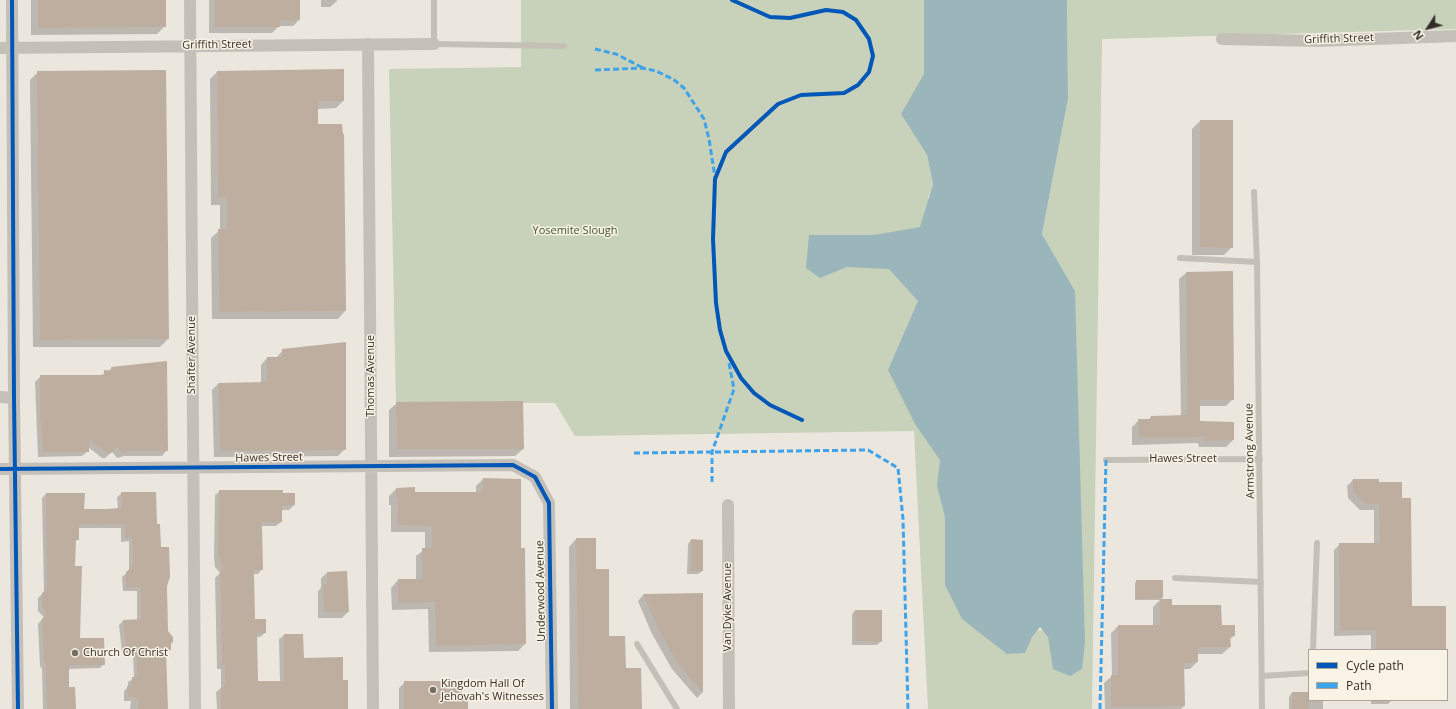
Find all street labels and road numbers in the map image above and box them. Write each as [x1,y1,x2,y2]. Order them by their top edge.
street label: Griffith Street [1304,31,1374,47]
street label: Griffith Street [182,38,252,52]
street label: Shafter Avenue [185,316,199,394]
street label: Thomas Avenue [364,335,378,417]
street label: Armstrong Avenue [1243,403,1257,499]
street label: Hawes Street [235,451,303,465]
street label: Hawes Street [1149,452,1217,466]
street label: Underwood Avenue [534,540,548,642]
street label: Van Dyke Avenue [721,563,735,651]

